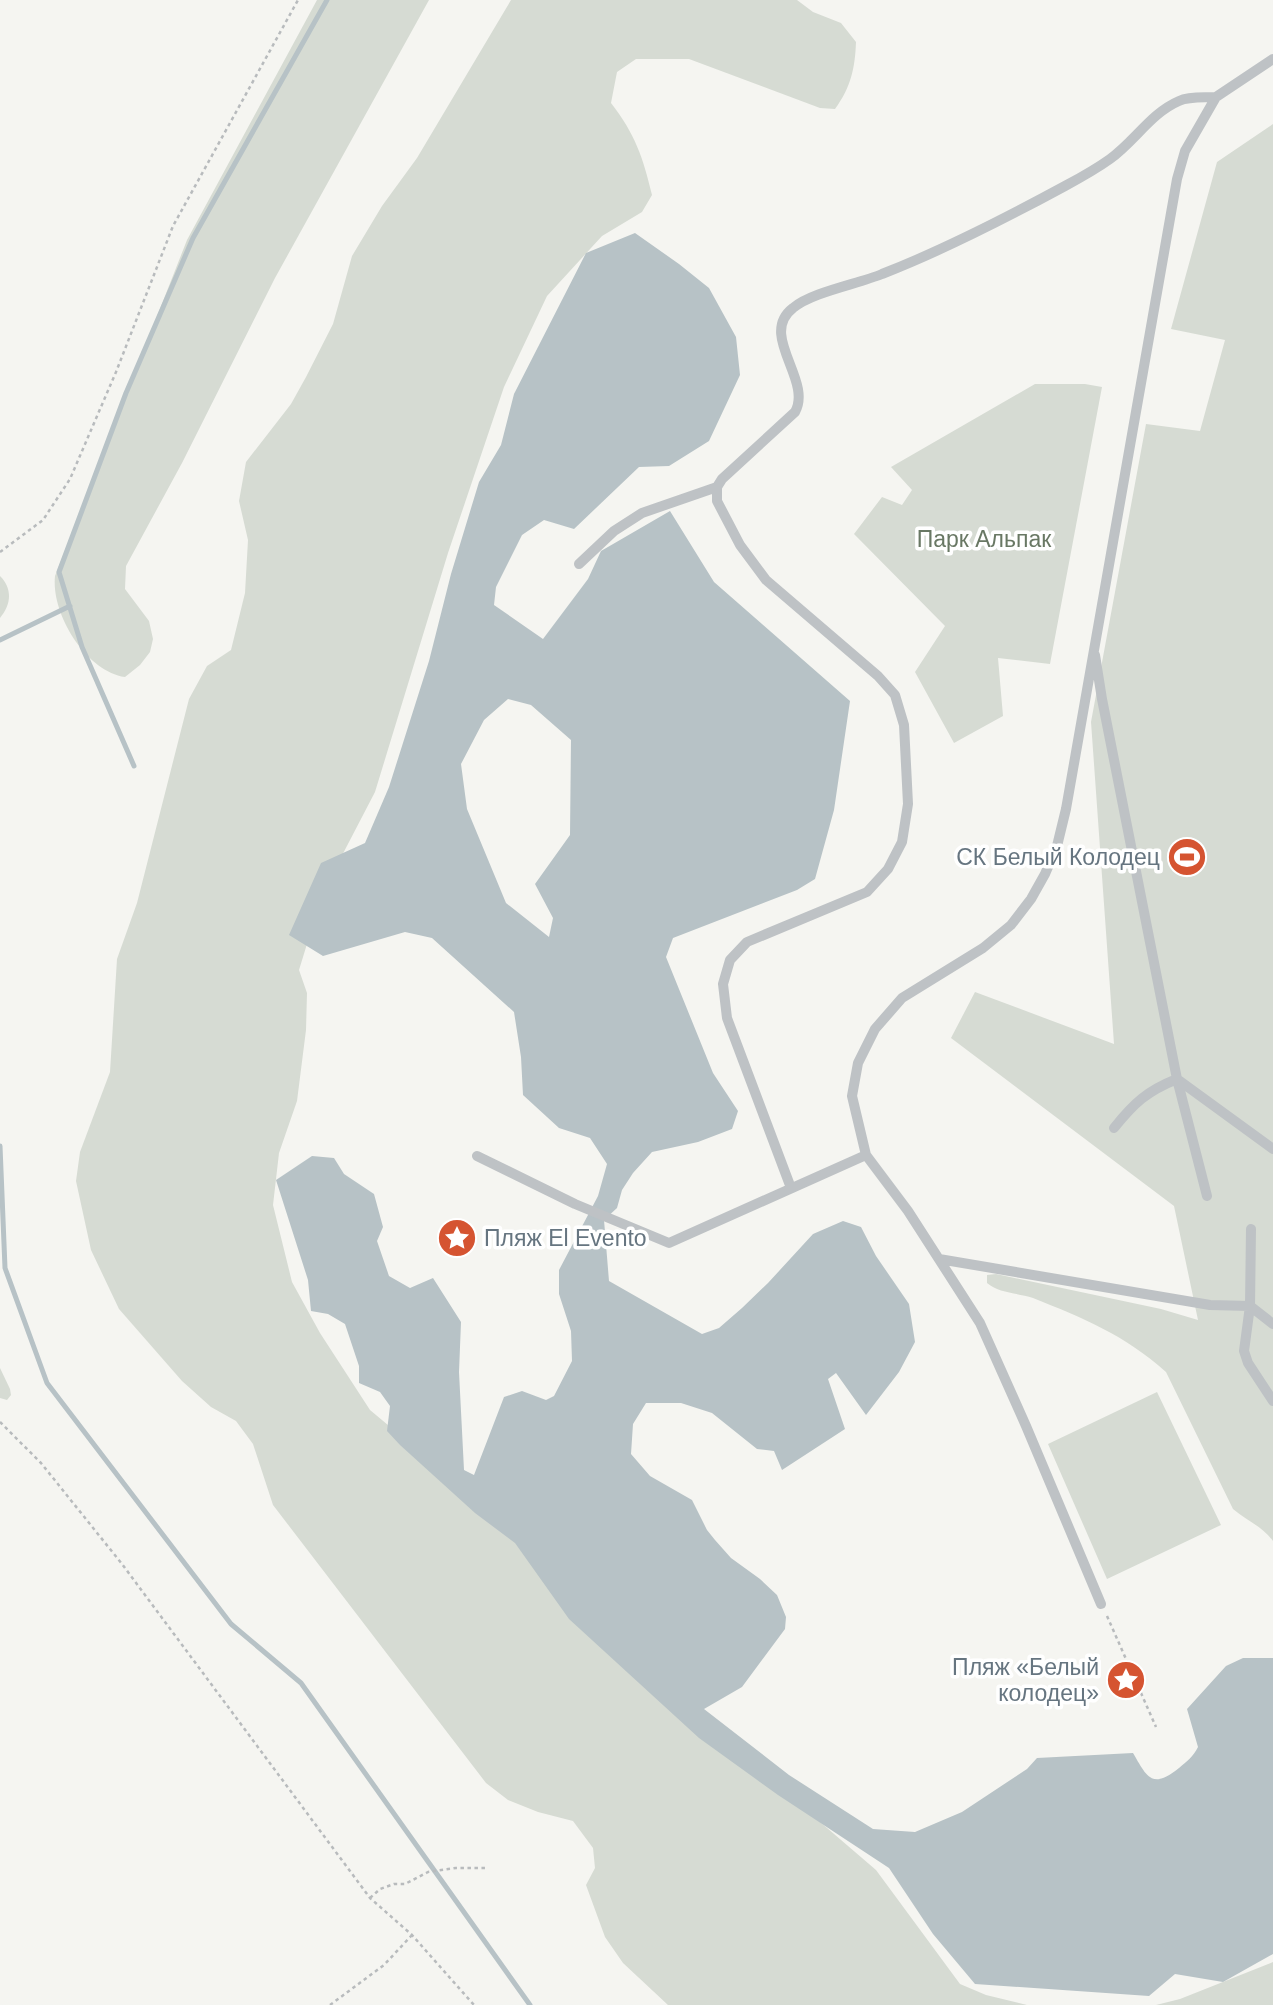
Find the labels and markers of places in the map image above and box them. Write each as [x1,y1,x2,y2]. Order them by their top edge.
sports icon: СК Белый Колодец [1166,836,1208,878]
place label: СК Белый Колодец [956,844,1160,870]
place icon: Пляж El Evento [436,1217,478,1259]
place label: Пляж El Evento [484,1225,647,1251]
place label: Пляж «Белый колодец» [952,1654,1099,1706]
place icon: Пляж «Белый колодец» [1105,1659,1147,1701]

